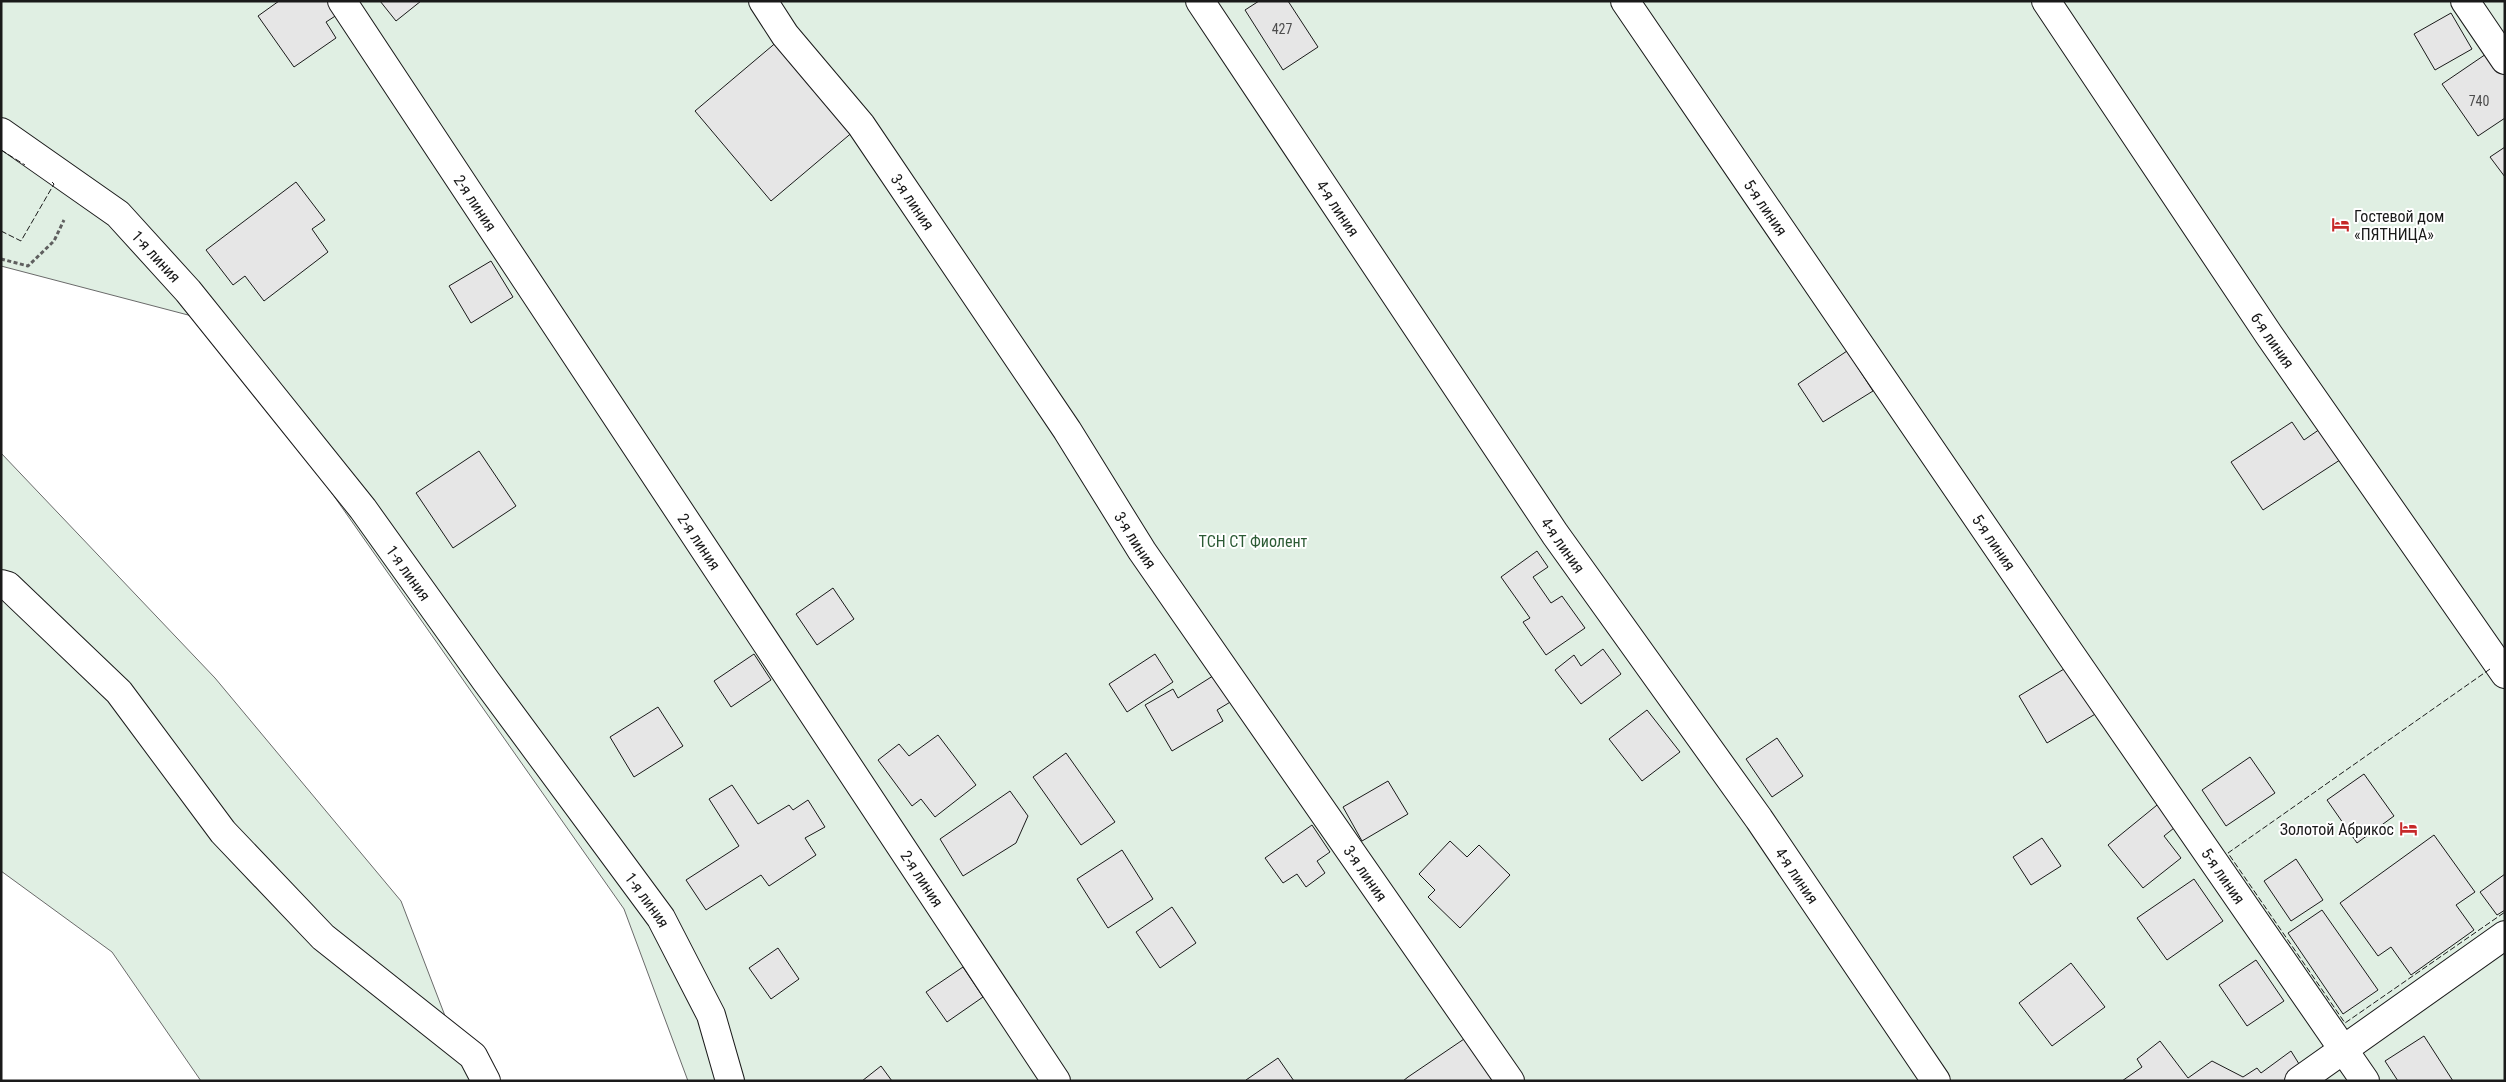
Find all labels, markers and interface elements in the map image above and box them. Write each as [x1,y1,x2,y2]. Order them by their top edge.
house number: 427 [1272,21,1292,37]
house number: 740 [2469,93,2489,109]
street label: 3-я линия [887,170,938,234]
street label: 2-я линия [450,171,501,235]
street label: 5-я линия [1740,176,1791,239]
street label: 4-я линия [1312,177,1363,240]
place label: Гостевой дом «ПЯТНИЦА» [2354,207,2444,244]
hotel icon: Гостевой дом «ПЯТНИЦА» [2330,215,2350,235]
street label: 1-я линия [128,227,184,287]
street label: 6-я линия [2247,309,2298,372]
street label: 3-я линия [1110,508,1160,572]
street label: 2-я линия [673,510,724,574]
street label: 5-я линия [1968,511,2019,574]
street label: 4-я линия [1537,514,1589,577]
park label: ТСН СТ Фиолент [1199,532,1308,551]
street label: 1-я линия [382,542,434,605]
hotel icon: Золотой Абрикос [2398,819,2418,839]
place label: Золотой Абрикос [2280,820,2394,839]
street label: 3-я линия [1339,842,1391,905]
street label: 4-я линия [1771,844,1822,907]
street label: 5-я линия [2197,845,2249,908]
street label: 2-я линия [896,847,947,911]
street label: 1-я линия [621,869,673,931]

